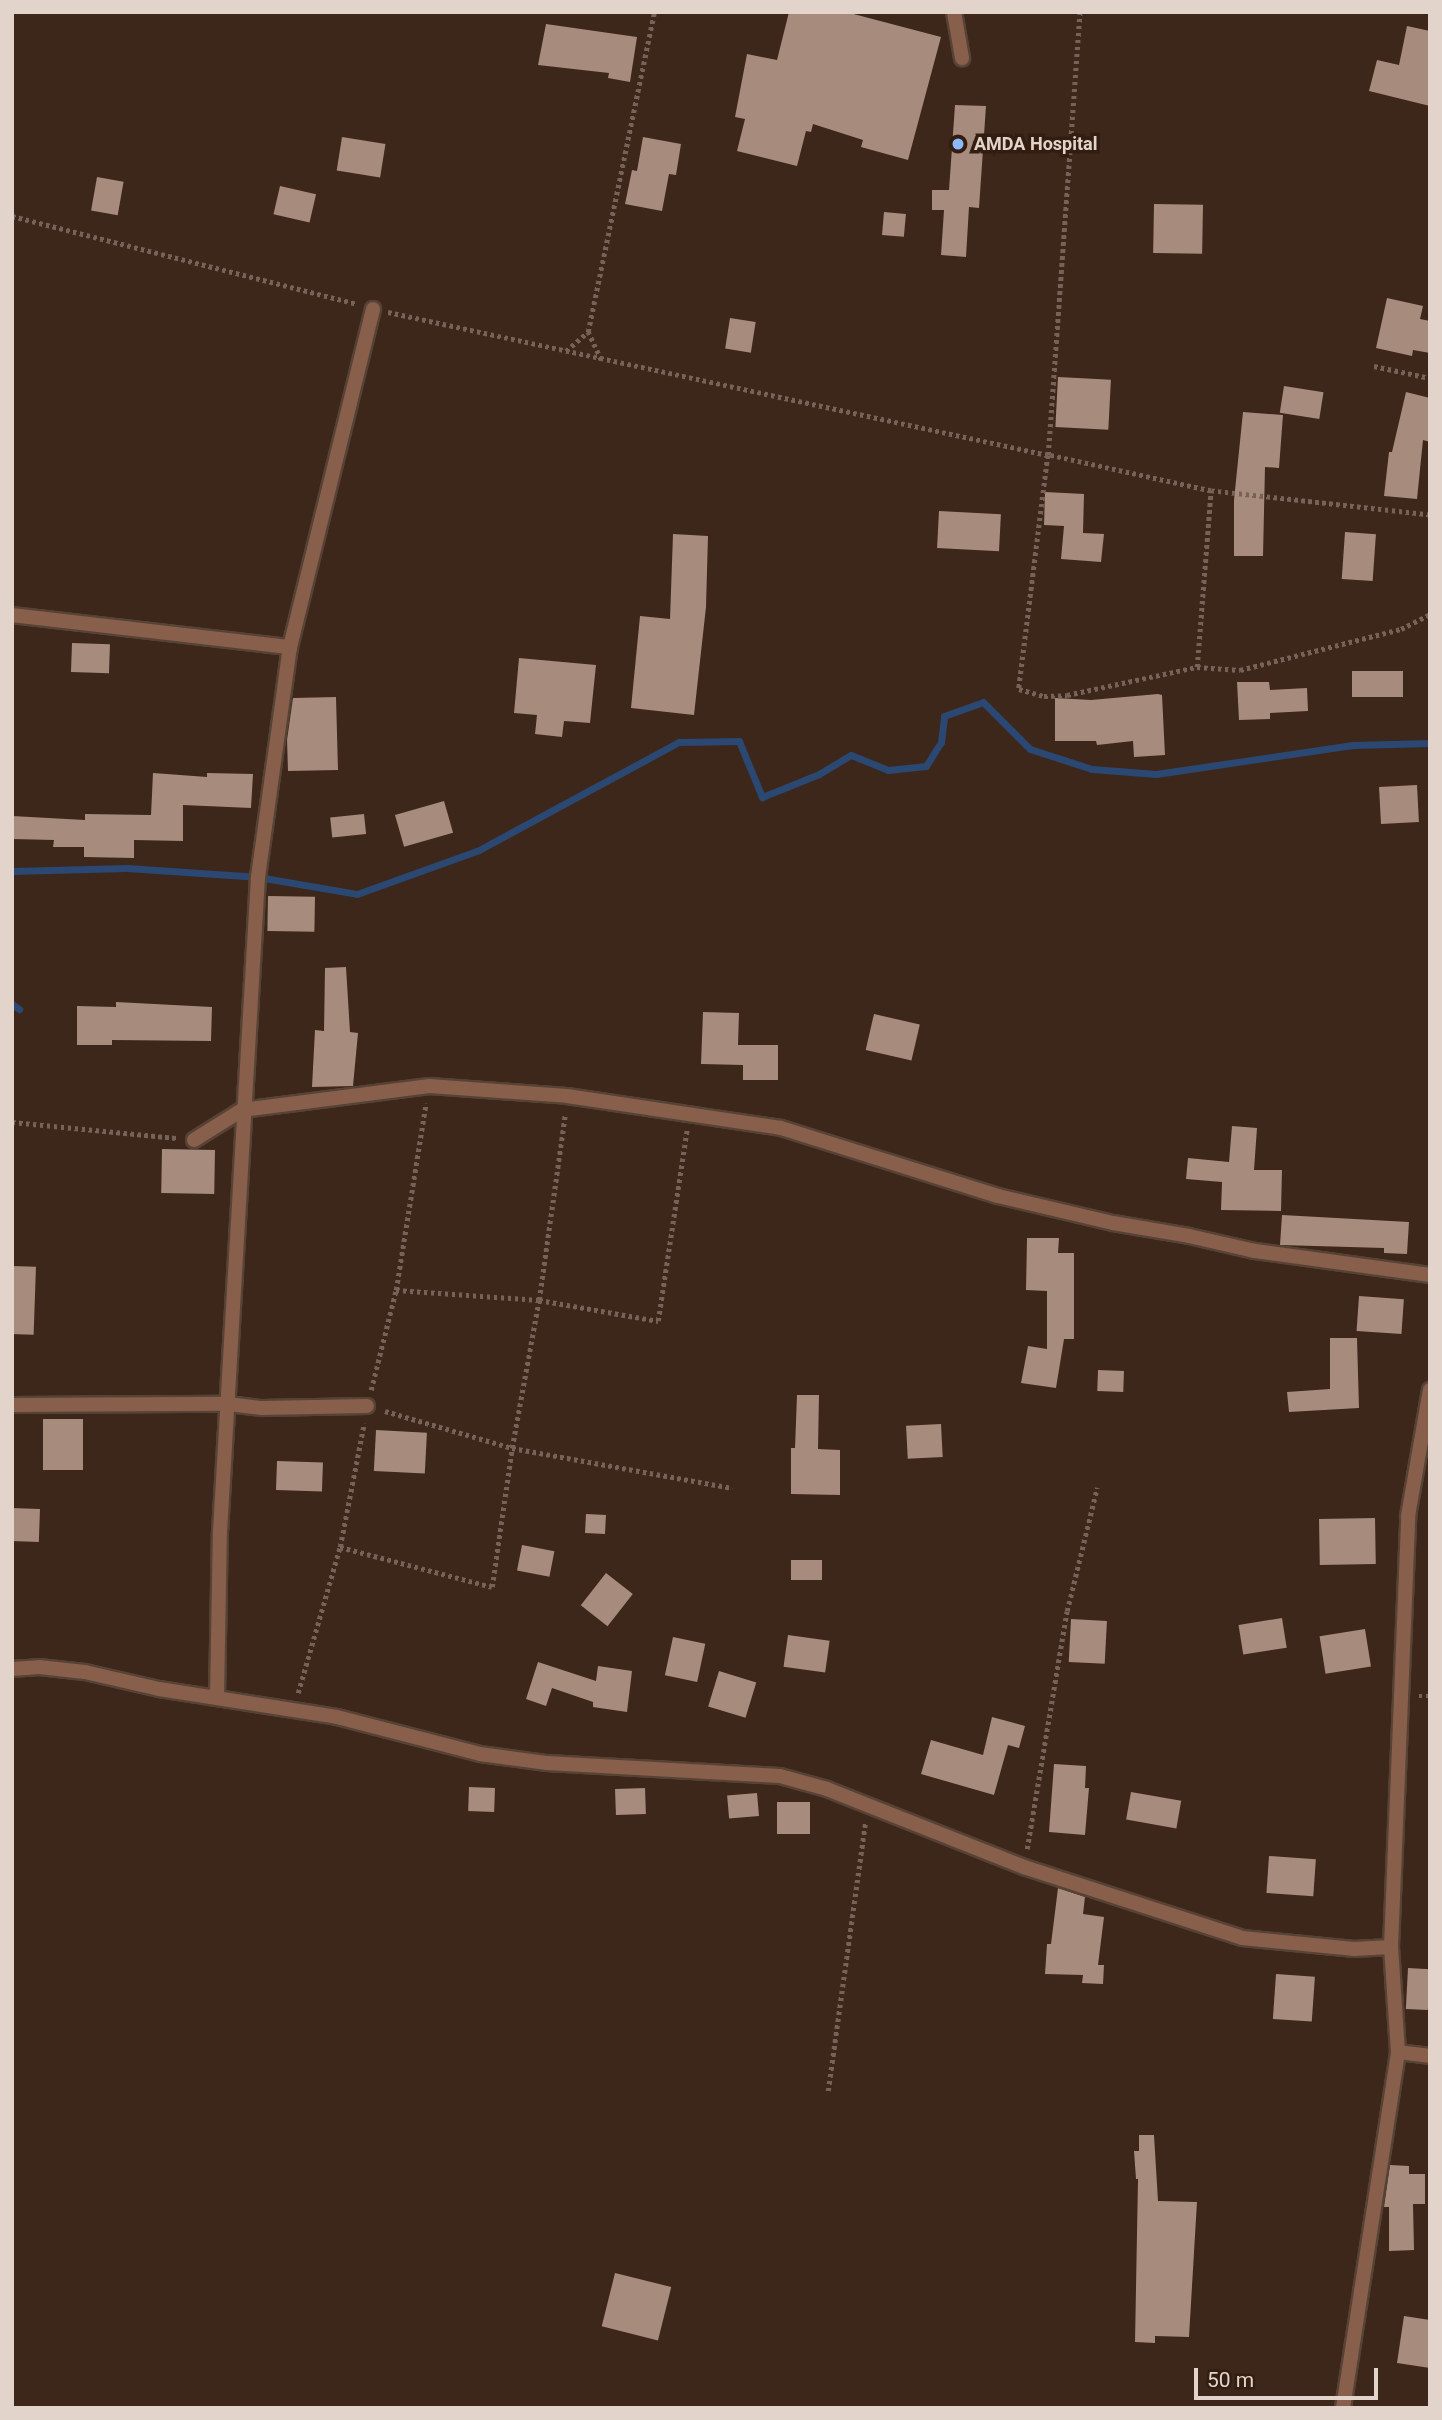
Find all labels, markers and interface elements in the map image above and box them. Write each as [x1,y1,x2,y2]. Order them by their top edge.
place label: AMDA Hospital [974,133,1097,155]
marker: AMDA Hospital [948,134,968,154]
scale bar [1197,2354,1381,2398]
text: 50 m [1207,2368,1254,2392]

